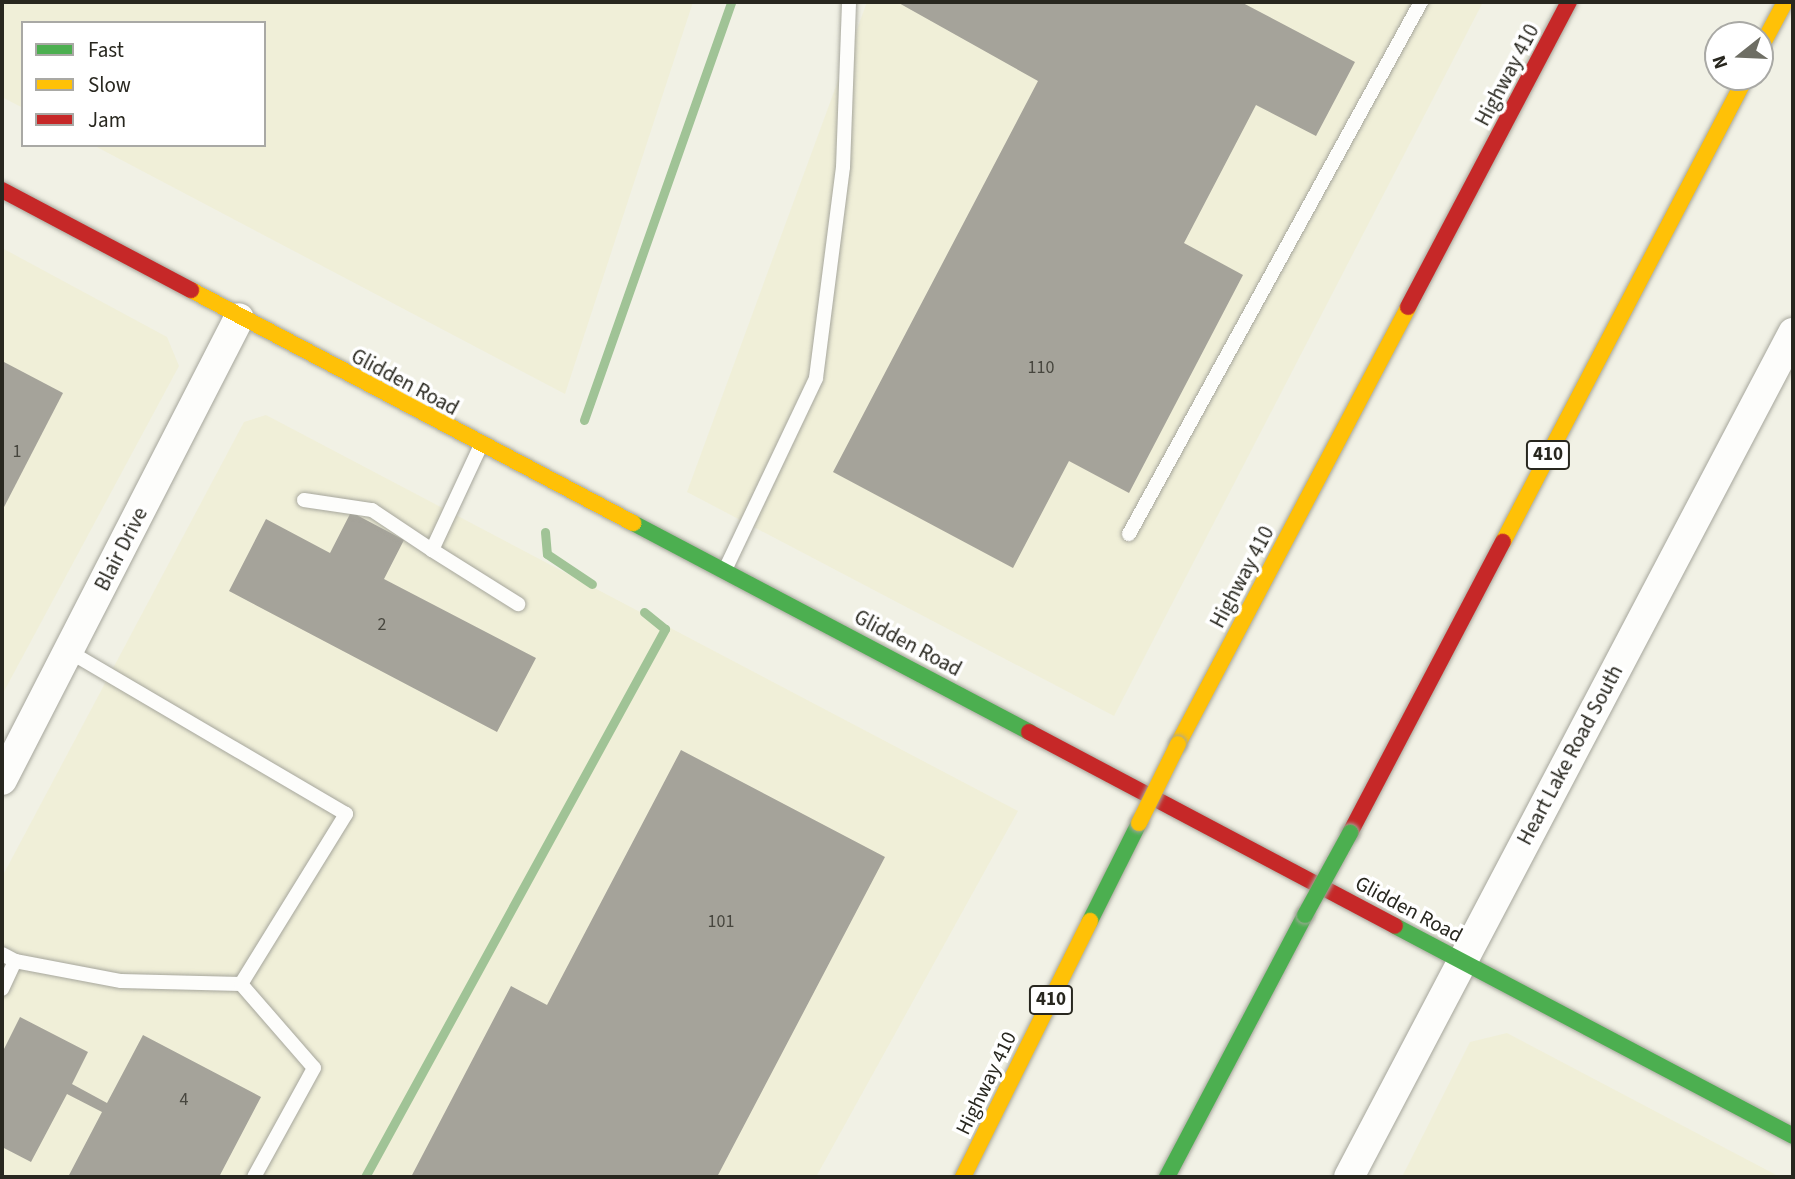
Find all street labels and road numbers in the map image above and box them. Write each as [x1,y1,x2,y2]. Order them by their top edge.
street label: Highway 410 [1470,20,1544,130]
street label: Glidden Road [347,343,463,421]
road number: 410 [1525,440,1571,470]
street label: Blair Drive [89,503,153,595]
street label: Highway 410 [1205,522,1279,632]
street label: Glidden Road [850,604,966,682]
street label: Heart Lake Road South [1512,661,1628,849]
street label: Glidden Road [1351,870,1467,948]
road number: 410 [1028,984,1074,1016]
street label: Highway 410 [950,1027,1022,1139]

